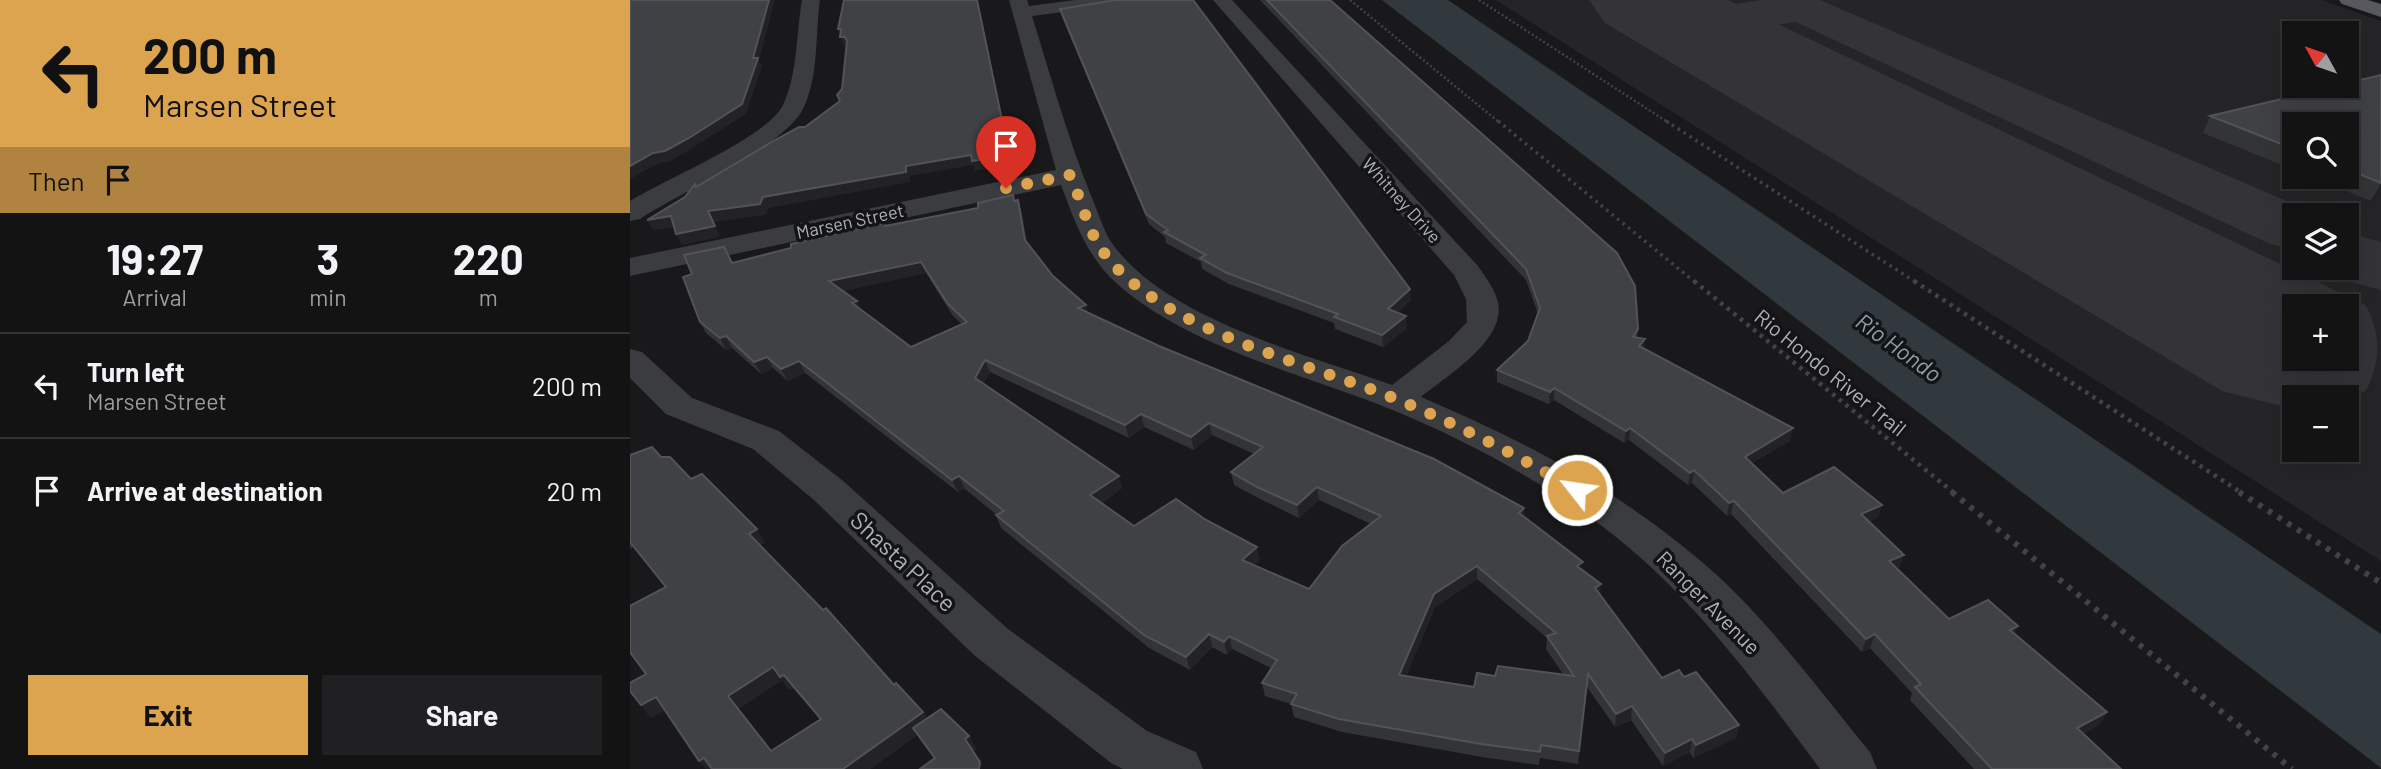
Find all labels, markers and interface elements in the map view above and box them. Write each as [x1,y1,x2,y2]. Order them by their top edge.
north arrow [2282,21,2359,98]
map controls [2282,21,2359,462]
text: 200 m [143,25,277,84]
icon: left [28,28,119,119]
text: Marsen Street [143,85,337,123]
button: search [2282,112,2359,189]
pin [976,116,1036,188]
icon: arrive [987,127,1025,165]
street label: Whitney Drive [1358,153,1446,247]
icon: arrive [99,161,137,199]
text: Then [28,165,85,196]
street label: Marsen Street [794,199,906,243]
button: layers [2282,203,2359,280]
text: 19:27 [106,233,203,283]
text: 3 [317,233,339,283]
text: 220 [453,233,524,283]
text: Arrival [122,283,187,311]
text: min [309,283,347,311]
text: m [479,283,498,311]
button: + [2282,294,2359,371]
street label: Rio Hondo River Trail [1750,303,1912,441]
water label: Rio Hondo [1851,307,1947,387]
text: Turn left [87,356,185,387]
icon: left [28,367,66,405]
text: 200 m [532,370,602,401]
button: − [2282,385,2359,462]
text: Marsen Street [87,387,227,415]
position arrow [1540,453,1614,527]
icon: arrive [28,472,66,510]
text: Arrive at destination [87,475,323,506]
text: 20 m [547,475,602,506]
street label: Shasta Place [845,505,963,617]
street label: Ranger Avenue [1652,545,1766,659]
button: Exit [28,675,308,755]
button: Share [322,675,602,755]

